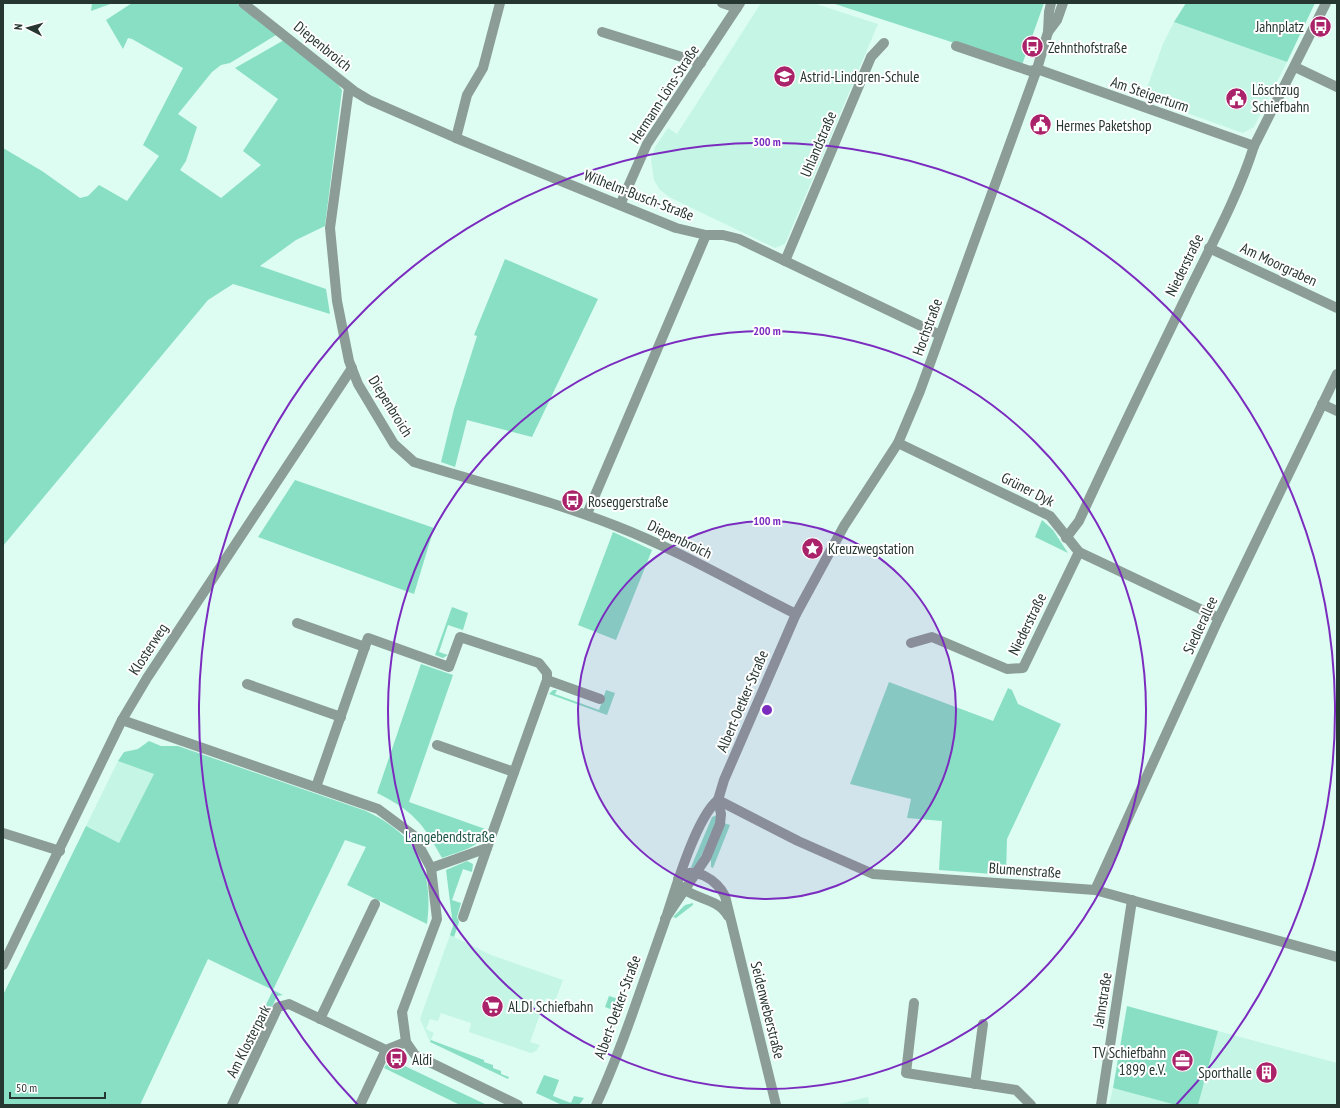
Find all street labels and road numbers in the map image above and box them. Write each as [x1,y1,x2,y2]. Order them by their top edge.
street label: Diepenbroich [290,17,356,75]
street label: Hermann-Löns-Straße [625,41,703,147]
street label: Am Steigerturm [1108,72,1192,116]
street label: Uhlandstraße [796,108,840,180]
street label: Wilhelm-Busch-Straße [581,165,697,225]
street label: Niederstraße [1161,231,1207,299]
street label: Am Moorgraben [1238,238,1320,290]
street label: Hochstraße [908,296,946,358]
street label: Diepenbroich [365,372,417,440]
street label: Grüner Dyk [998,468,1058,511]
street label: Diepenbroich [645,515,715,563]
street label: Niederstraße [1004,590,1050,658]
street label: Siedlerallee [1178,593,1222,657]
street label: Klosterweg [124,619,172,679]
street label: Albert-Oetker-Straße [712,647,772,755]
street label: Blumenstraße [988,858,1062,882]
street label: Albert-Oetker-Straße [589,953,645,1061]
street label: Seidenweberstraße [747,959,789,1061]
street label: Jahnstraße [1088,971,1116,1030]
street label: Am Klosterpark [222,1001,275,1081]

